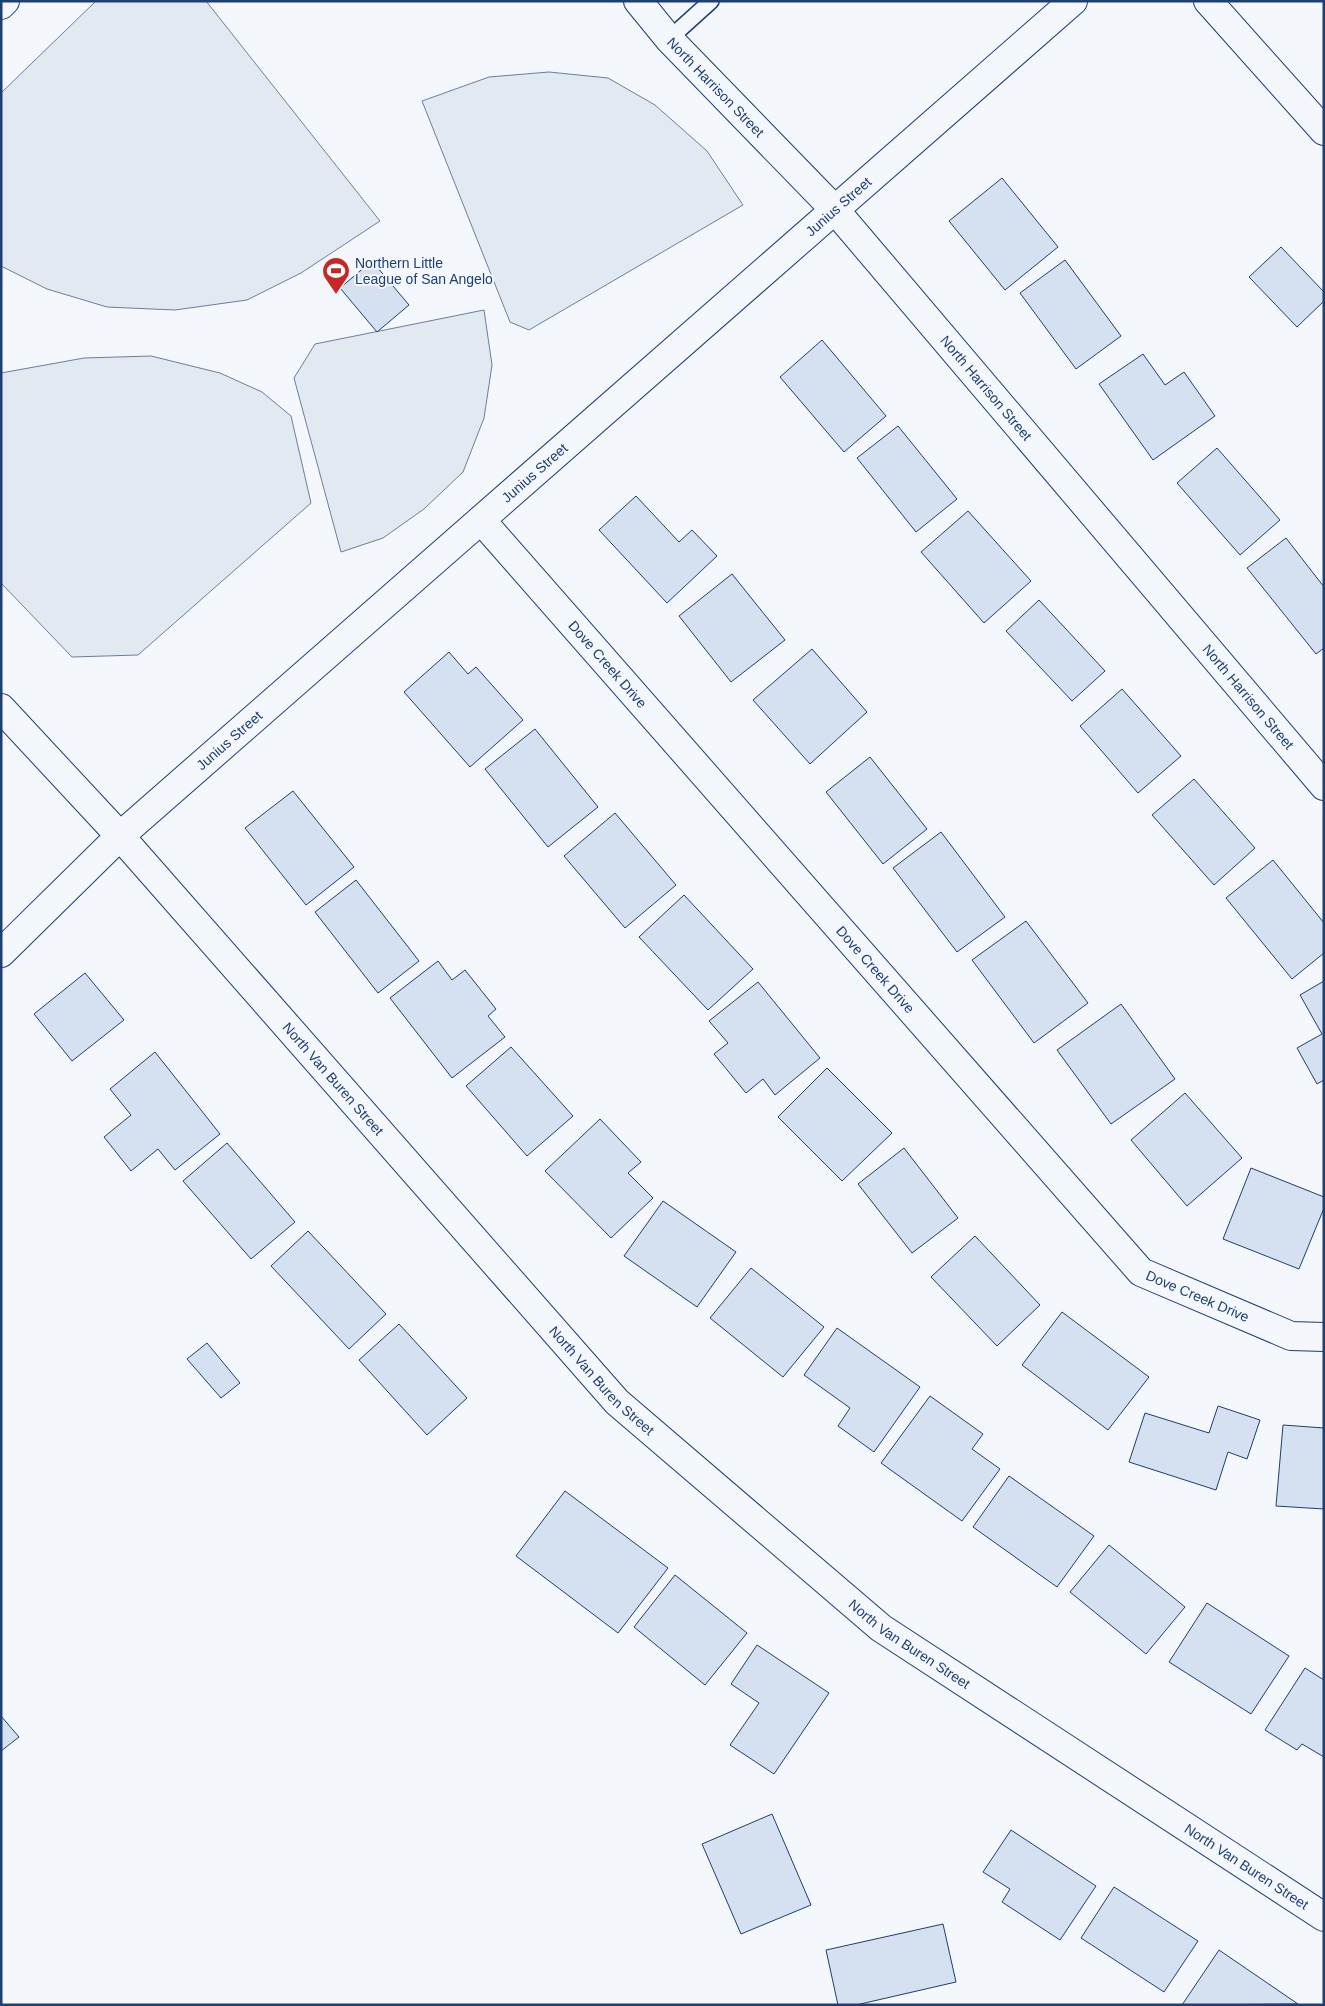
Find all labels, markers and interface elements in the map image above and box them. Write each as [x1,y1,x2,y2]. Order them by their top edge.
street label: North Harrison Street [664,34,768,140]
street label: Junius Street [802,174,874,240]
place label: Northern Little League of San Angelo [355,255,493,287]
sports icon: Northern Little League of San Angelo [321,256,351,295]
street label: North Harrison Street [937,332,1035,444]
street label: Junius Street [498,440,571,506]
street label: Dove Creek Drive [565,617,650,711]
street label: North Harrison Street [1199,641,1297,753]
street label: Junius Street [193,707,265,773]
street label: Dove Creek Drive [833,923,918,1016]
street label: North Van Buren Street [280,1019,387,1139]
street label: Dove Creek Drive [1144,1267,1252,1325]
street label: North Van Buren Street [546,1323,657,1438]
street label: North Van Buren Street [846,1596,973,1692]
street label: North Van Buren Street [1182,1820,1312,1913]

